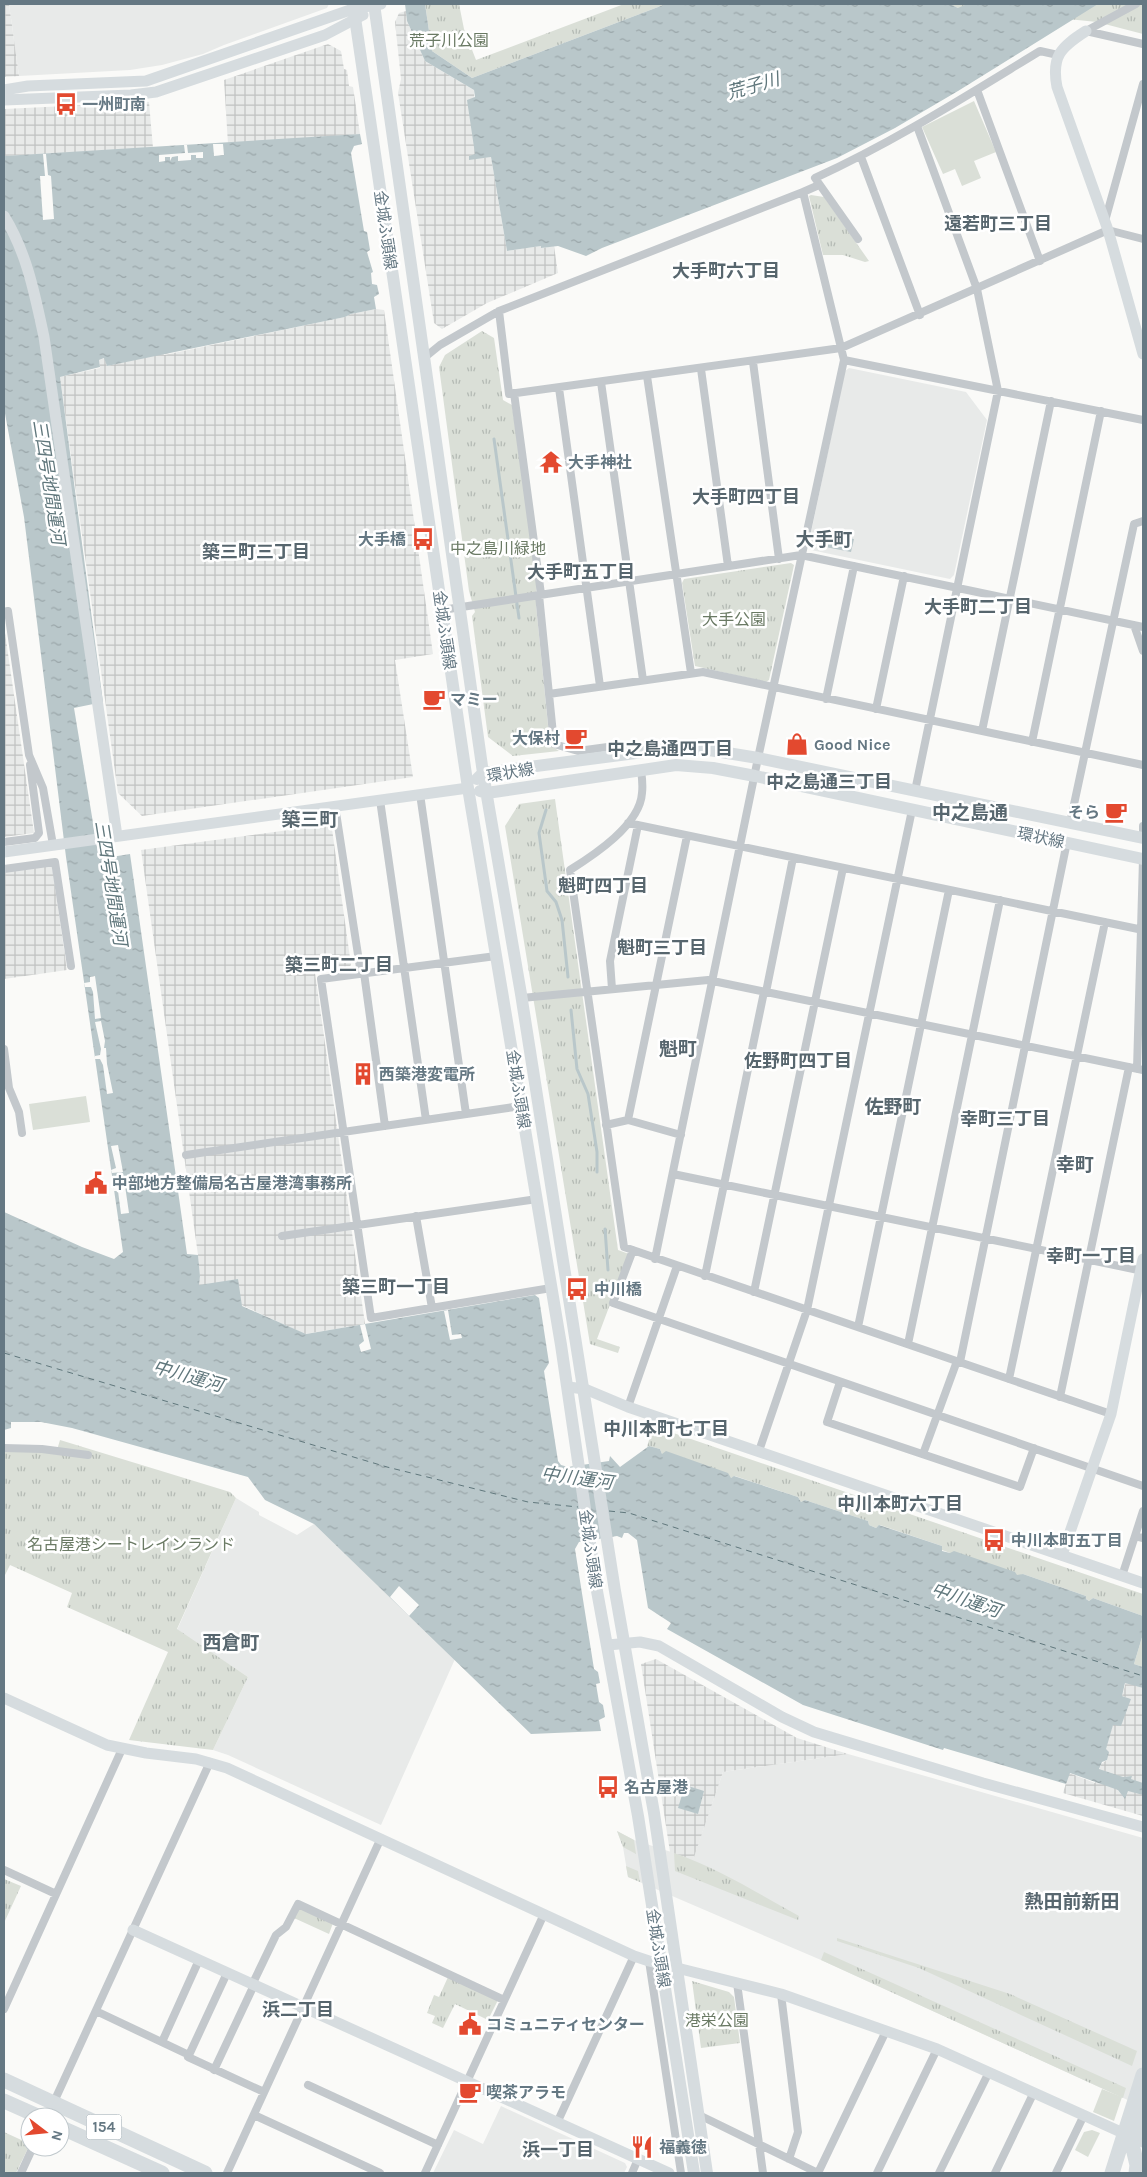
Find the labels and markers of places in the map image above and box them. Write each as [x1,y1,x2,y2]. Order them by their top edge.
bus stop icon: 一州町南 [53,91,79,117]
place label: 一州町南 [82,95,146,114]
temple icon: 大手神社 [538,449,564,475]
place label: 大手神社 [568,453,632,472]
bus stop icon: 大手橋 [410,526,436,552]
place label: 大手橋 [358,530,406,549]
cafe icon: マミー [421,686,447,712]
place label: マミー [450,690,498,709]
cafe icon: 大保村 [563,725,589,751]
place label: 大保村 [512,729,560,748]
shop icon: Good Nice [784,731,810,757]
place label: Good Nice [814,735,891,754]
cafe icon: そら [1103,799,1129,825]
place label: そら [1068,803,1100,822]
building icon: 西築港変電所 [350,1061,376,1087]
place label: 西築港変電所 [379,1065,475,1084]
public building icon: 中部地方整備局名古屋港湾事務所 [83,1170,109,1196]
place label: 中部地方整備局名古屋港湾事務所 [112,1174,352,1193]
bus stop icon: 中川橋 [564,1276,590,1302]
place label: 中川橋 [594,1280,642,1299]
bus stop icon: 中川本町五丁目 [981,1527,1007,1553]
place label: 中川本町五丁目 [1011,1531,1123,1550]
bus stop icon: 名古屋港 [595,1774,621,1800]
place label: 名古屋港 [624,1778,688,1797]
public building icon: コミュニティセンター [457,2011,483,2037]
place label: コミュニティセンター [486,2015,645,2034]
cafe icon: 喫茶アラモ [457,2079,483,2105]
place label: 喫茶アラモ [486,2083,566,2102]
restaurant icon: 福義徳 [629,2134,655,2160]
place label: 福義徳 [659,2138,707,2157]

